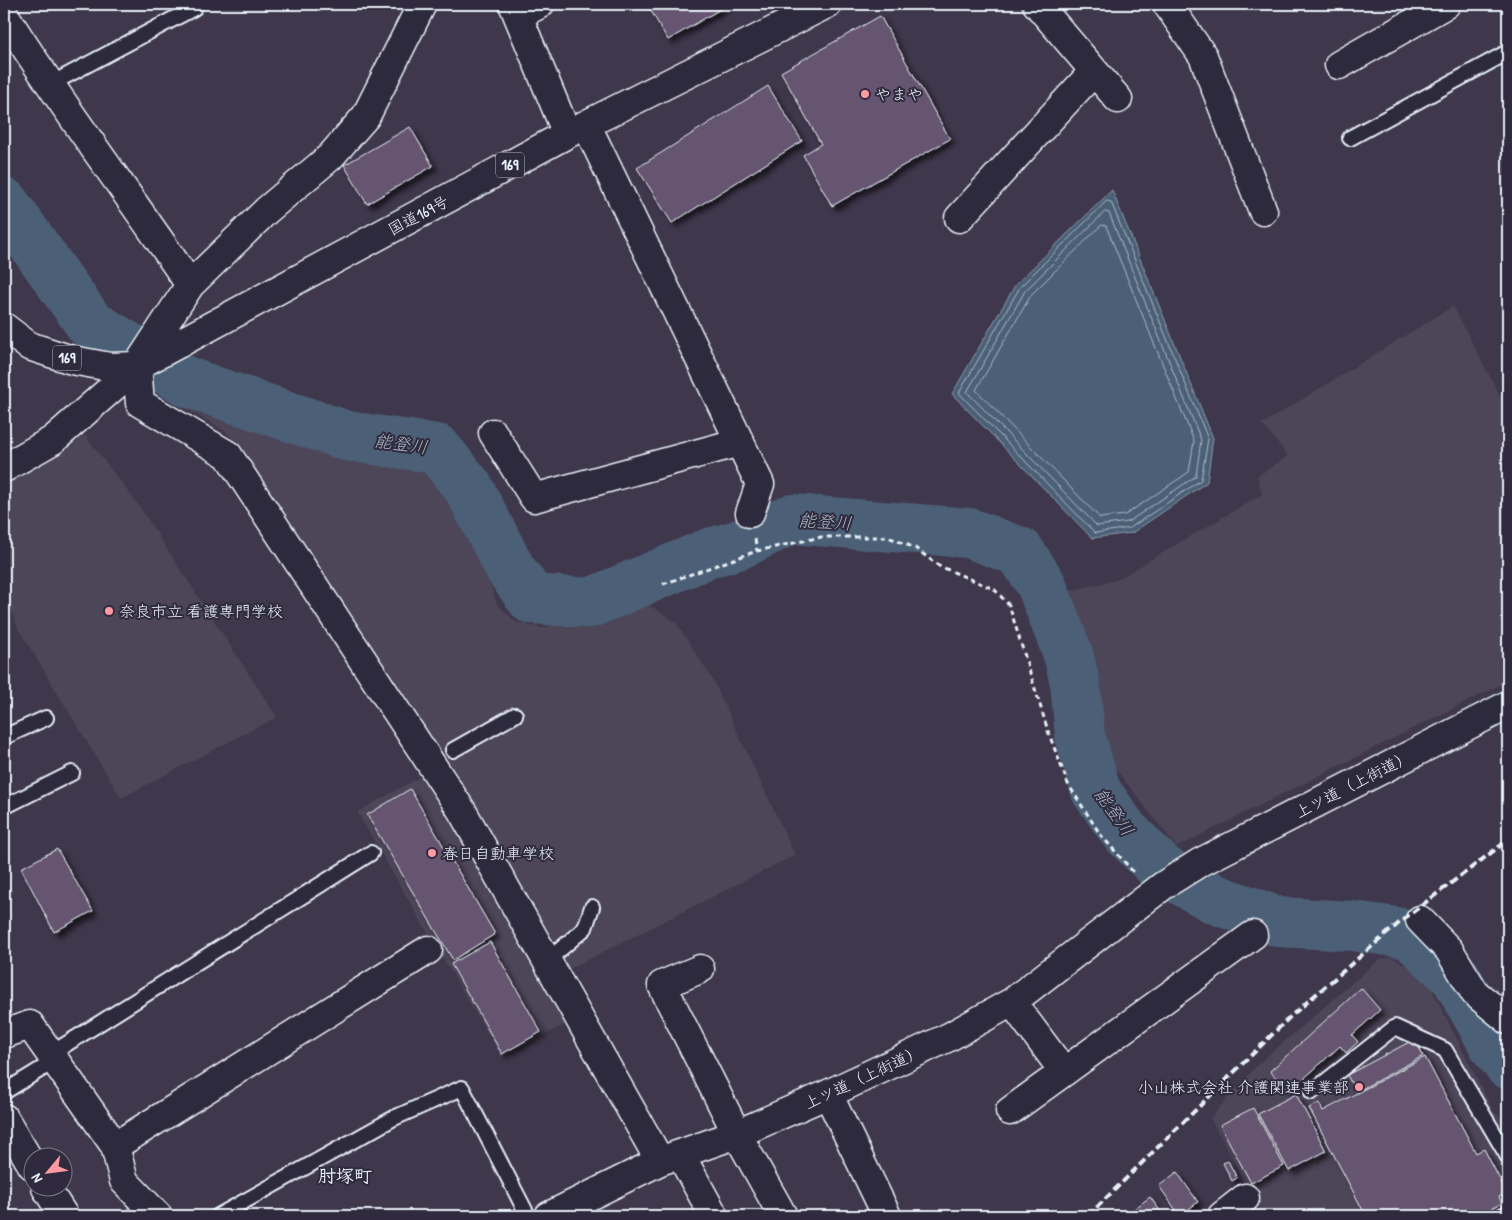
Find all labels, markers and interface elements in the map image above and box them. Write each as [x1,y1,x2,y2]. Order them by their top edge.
place label: やまや [875,83,923,105]
marker: やまや [859,88,871,100]
road number: 169 [496,152,524,178]
street label: 国道169号 [384,190,452,240]
road number: 169 [53,346,81,370]
water label: 能登川 [373,427,430,460]
water label: 能登川 [797,507,853,536]
place label: 奈良市立 看護専門学校 [119,600,283,622]
marker: 奈良市立 看護専門学校 [103,605,115,617]
street label: 上ツ道（上街道） [1291,745,1415,823]
water label: 能登川 [1089,782,1140,841]
place label: 春日自動車学校 [442,842,554,864]
marker: 春日自動車学校 [426,847,438,859]
street label: 上ツ道（上街道） [800,1040,926,1114]
place label: 小山株式会社 介護関連事業部 [1137,1076,1349,1098]
marker: 小山株式会社 介護関連事業部 [1353,1081,1365,1093]
north arrow [22,1148,72,1198]
district label: 肘塚町 [318,1163,372,1188]
text: N [26,1170,46,1186]

